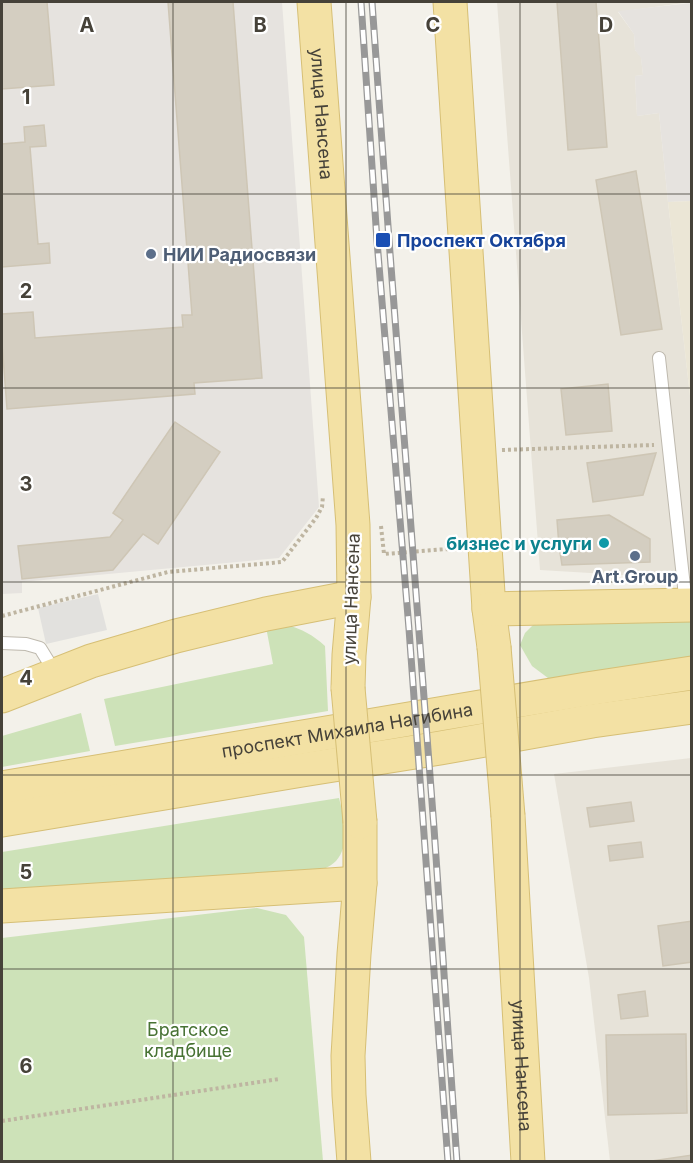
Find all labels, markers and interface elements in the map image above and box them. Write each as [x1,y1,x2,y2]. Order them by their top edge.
text: A [80,13,95,37]
text: B [253,13,267,37]
text: C [426,13,440,37]
text: D [599,13,613,37]
street label: улица Нансена [307,47,338,180]
text: 1 [22,85,30,109]
place label: Проспект Октября [397,230,566,251]
marker: Проспект Октября [374,231,392,249]
place label: НИИ Радиосвязи [163,244,316,265]
marker: НИИ Радиосвязи [144,247,158,261]
text: 2 [20,279,32,303]
text: 3 [20,472,32,496]
street label: улица Нансена [338,533,364,665]
place label: бизнес и услуги [446,533,592,554]
marker: бизнес и услуги [597,536,611,550]
marker: Art.Group [628,549,642,563]
place label: Art.Group [592,566,678,587]
text: 4 [19,666,33,690]
street label: проспект Михаила Нагибина [220,698,474,761]
text: 5 [20,860,32,884]
street label: улица Нансена [508,999,537,1132]
park label: Братское кладбище [144,1019,232,1061]
text: 6 [20,1054,33,1078]

